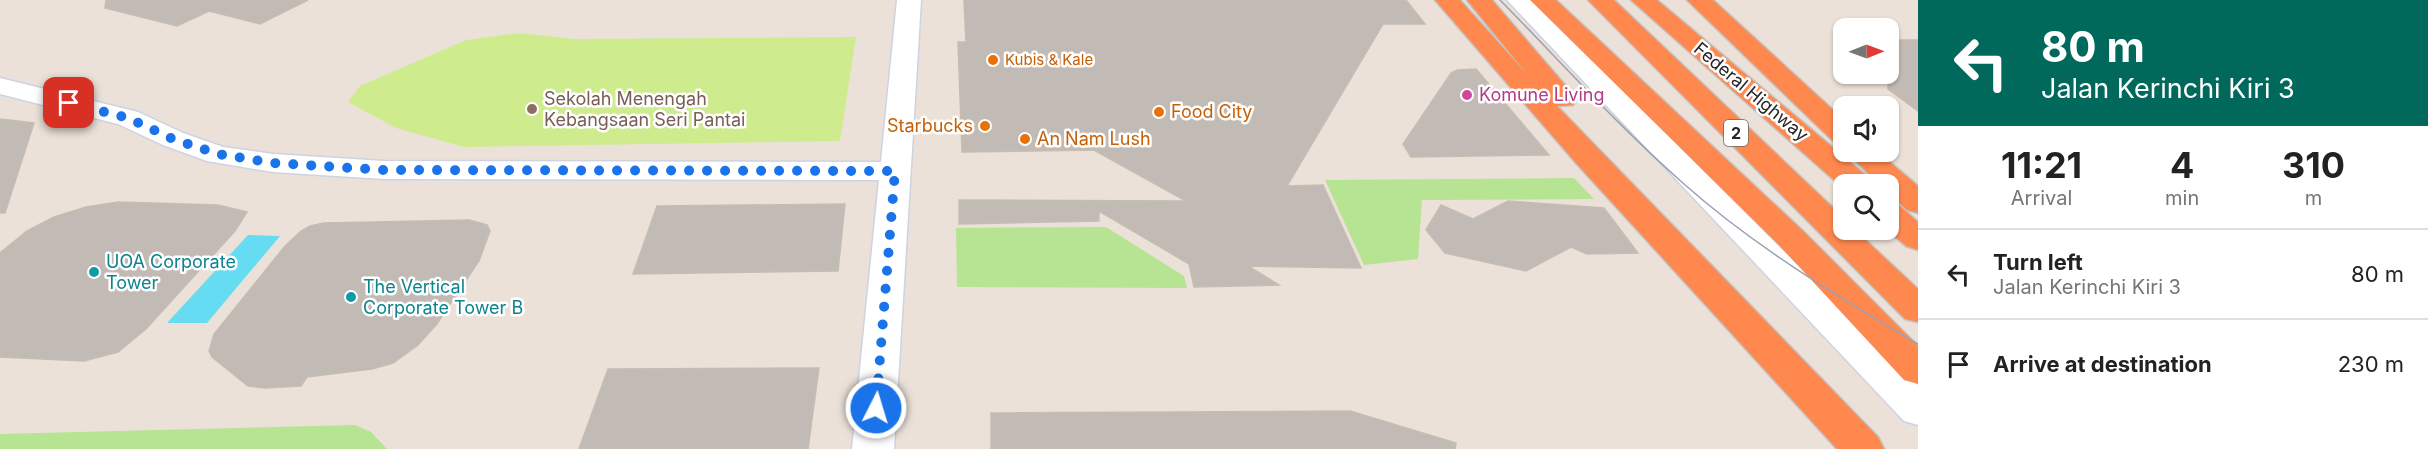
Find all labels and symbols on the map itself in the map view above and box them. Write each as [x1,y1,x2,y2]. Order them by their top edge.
north arrow [1833,18,1899,84]
street label: Federal Highway [1690,38,1813,145]
place label: Kubis & Kale [1005,50,1093,69]
marker: Kubis & Kale [986,53,1000,67]
pin [43,77,94,128]
place label: Komune Living [1479,84,1604,105]
place label: Sekolah Menengah Kebangsaan Seri Pantai [544,88,745,130]
marker: Komune Living [1460,88,1474,102]
place label: Food City [1171,101,1252,122]
marker: Sekolah Menengah Kebangsaan Seri Pantai [525,102,539,116]
marker: Food City [1152,105,1166,119]
place label: Starbucks [887,115,973,136]
marker: Starbucks [978,119,992,133]
road number: 2 [1724,120,1748,146]
place label: An Nam Lush [1037,128,1151,149]
marker: An Nam Lush [1018,132,1032,146]
place label: UOA Corporate Tower [106,251,236,293]
marker: UOA Corporate Tower [87,265,101,279]
place label: The Vertical Corporate Tower B [363,276,523,318]
marker: The Vertical Corporate Tower B [344,290,358,304]
position arrow [844,376,908,440]

